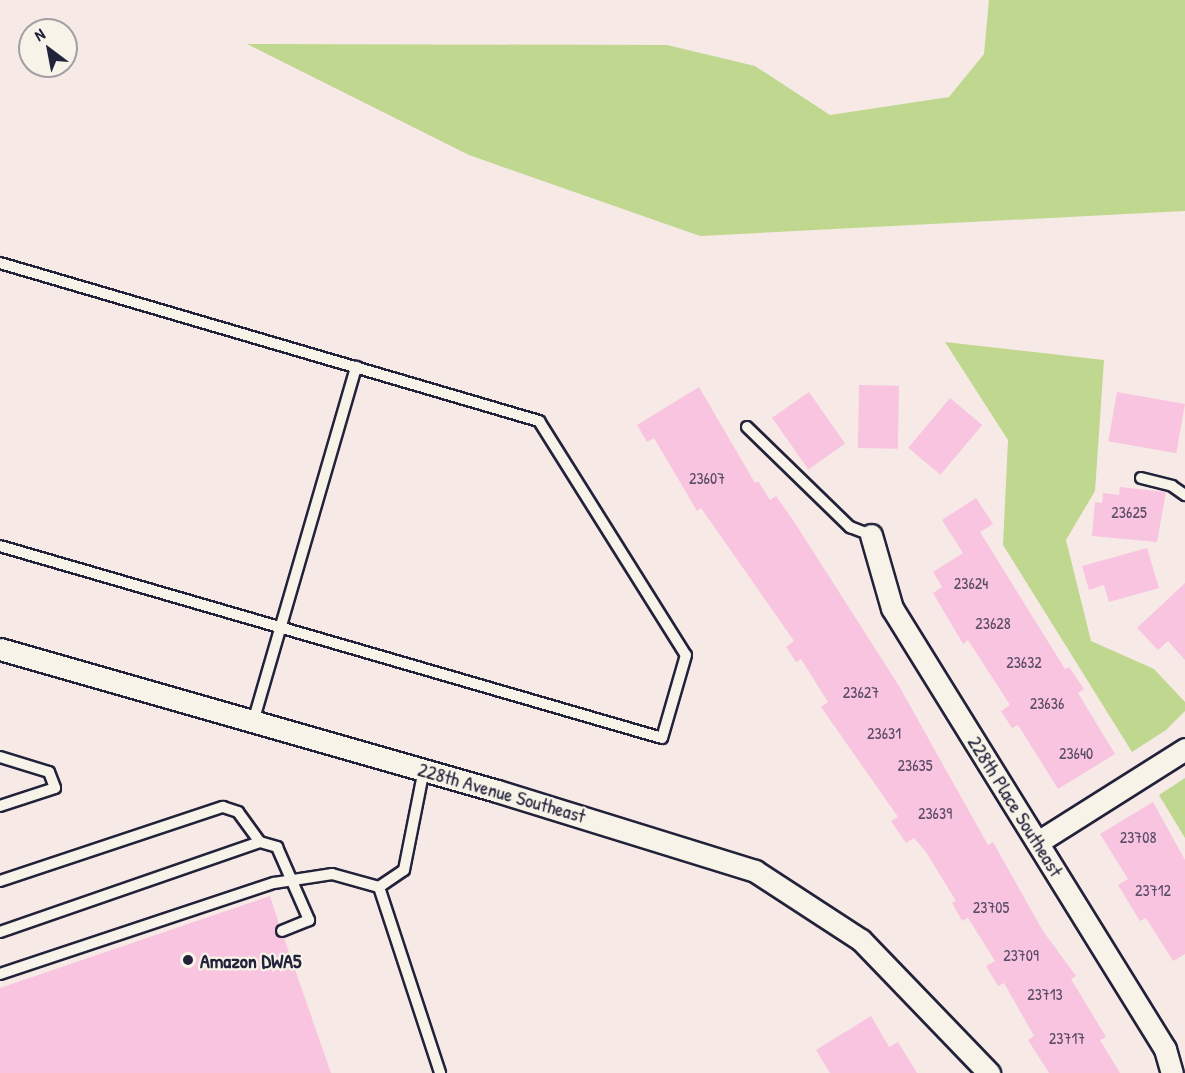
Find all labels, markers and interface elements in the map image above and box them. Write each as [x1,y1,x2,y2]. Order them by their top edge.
north arrow [18,18,78,78]
text: N [30,23,49,46]
house number: 23607 [689,468,725,488]
house number: 23625 [1111,502,1147,522]
house number: 23624 [954,573,988,593]
house number: 23628 [975,613,1011,633]
house number: 23632 [1006,652,1042,672]
house number: 23627 [843,682,879,702]
house number: 23636 [1030,693,1064,713]
house number: 23631 [867,723,901,743]
street label: 228th Place Southeast [963,731,1069,881]
house number: 23640 [1059,743,1093,763]
house number: 23635 [898,755,932,775]
street label: 228th Avenue Southeast [415,757,589,827]
house number: 23639 [918,803,952,823]
house number: 23708 [1120,827,1156,847]
house number: 23712 [1135,880,1171,900]
house number: 23705 [973,897,1009,917]
house number: 23709 [1003,945,1039,965]
place label: Amazon DWA5 [200,948,301,972]
marker: Amazon DWA5 [181,953,195,967]
house number: 23713 [1027,984,1063,1004]
house number: 23717 [1049,1028,1085,1048]

